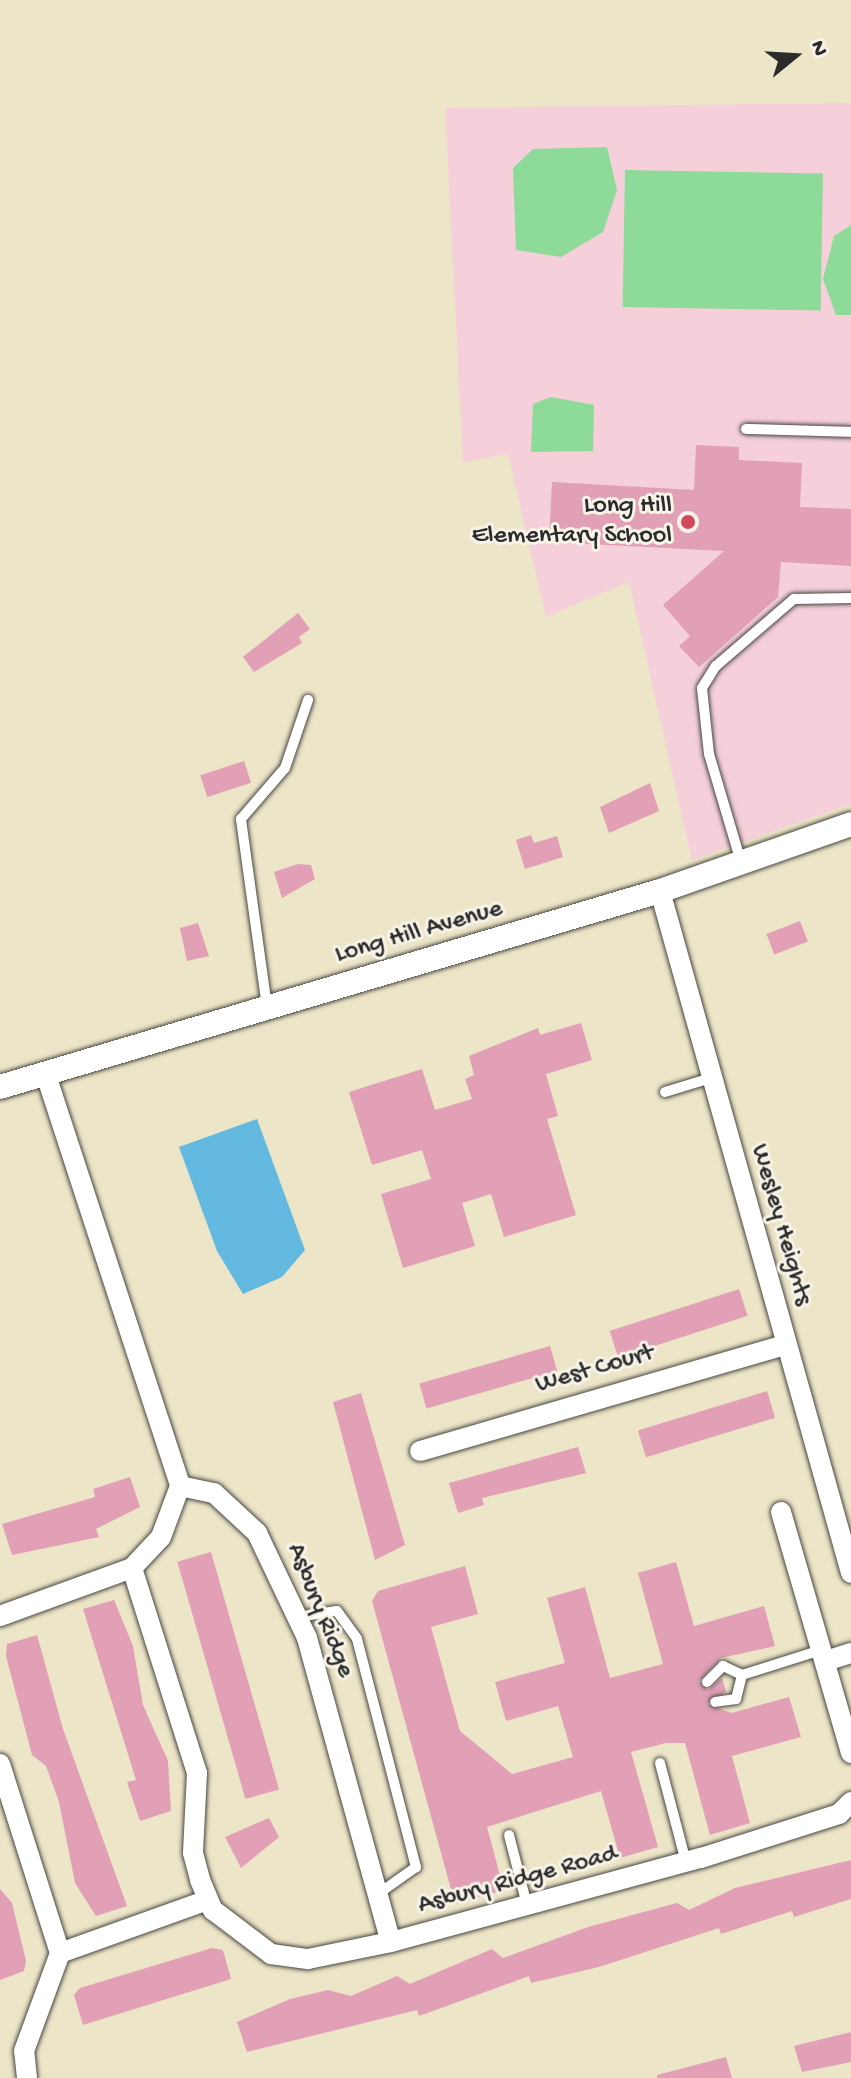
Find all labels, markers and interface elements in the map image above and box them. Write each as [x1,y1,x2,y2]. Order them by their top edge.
north arrow [755,16,835,96]
text: N [803,38,832,59]
place label: Long Hill Elementary School [472,491,672,552]
marker: Long Hill Elementary School [679,513,697,531]
street label: Long Hill Avenue [332,894,506,972]
street label: Wesley Heights [742,1141,818,1309]
street label: West Court [532,1338,658,1402]
street label: Asbury Ridge [278,1539,360,1683]
street label: Asbury Ridge Road [415,1839,621,1923]

